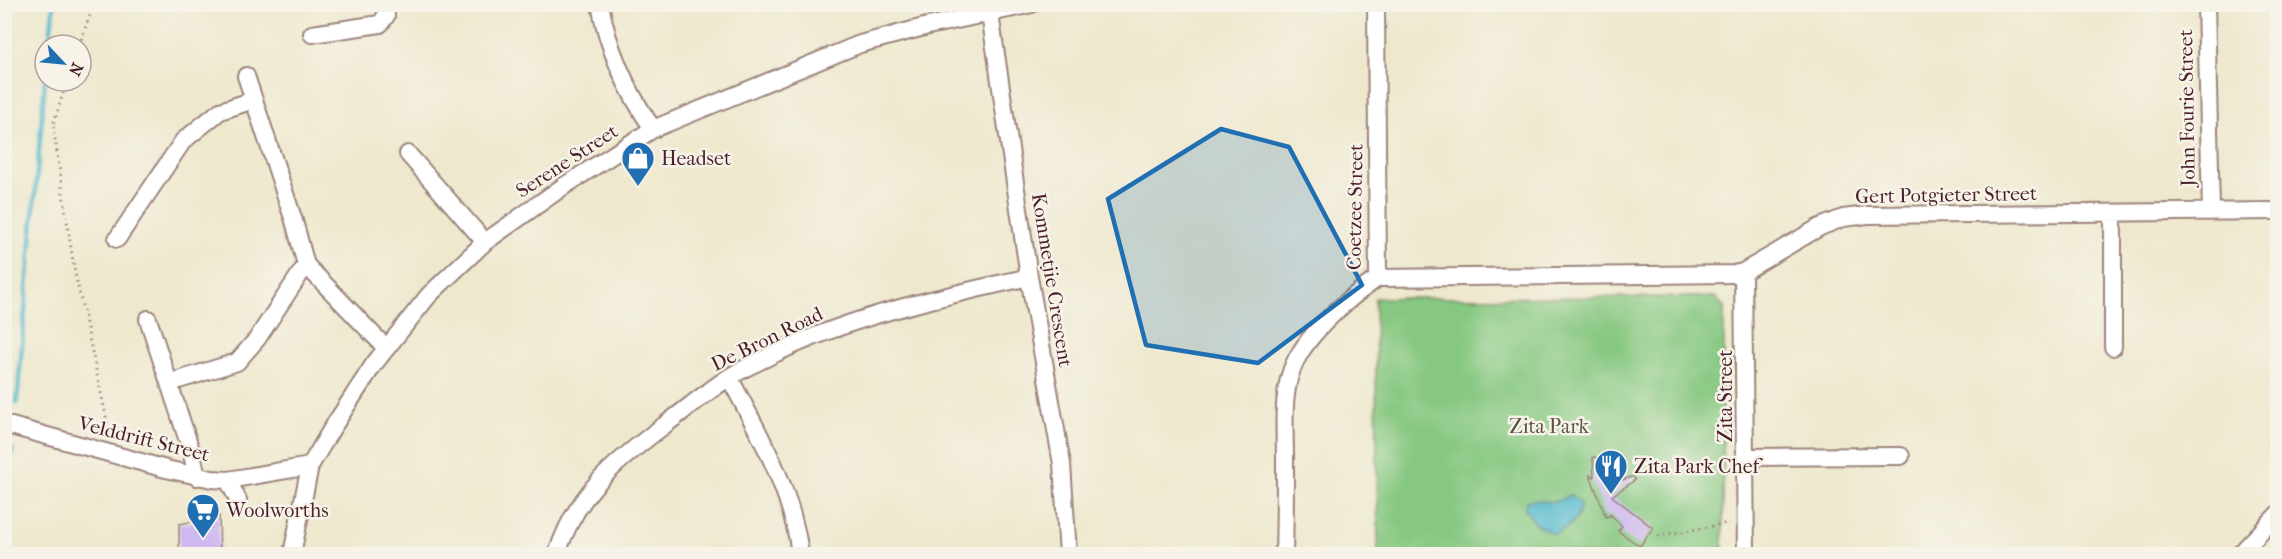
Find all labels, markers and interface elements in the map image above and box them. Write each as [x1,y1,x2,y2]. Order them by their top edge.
street label: John Fourie Street [2174,29,2200,189]
north arrow [33,33,93,93]
text: N [64,60,87,80]
street label: Serene Street [512,119,622,203]
shop icon: Headset [620,140,656,187]
street label: Coetzee Street [1342,144,1368,270]
place label: Headset [661,147,731,170]
street label: Gert Potgieter Street [1855,182,2037,208]
street label: Kommetjie Crescent [1027,191,1077,369]
street label: De Bron Road [707,302,828,376]
street label: Zita Street [1714,350,1737,442]
street label: Velddrift Street [75,411,212,466]
park label: Zita Park [1509,415,1590,438]
restaurant icon: Zita Park Chef [1593,448,1629,495]
place label: Zita Park Chef [1634,455,1764,478]
supermarket icon: Woolworths [185,492,221,539]
place label: Woolworths [225,499,329,522]

